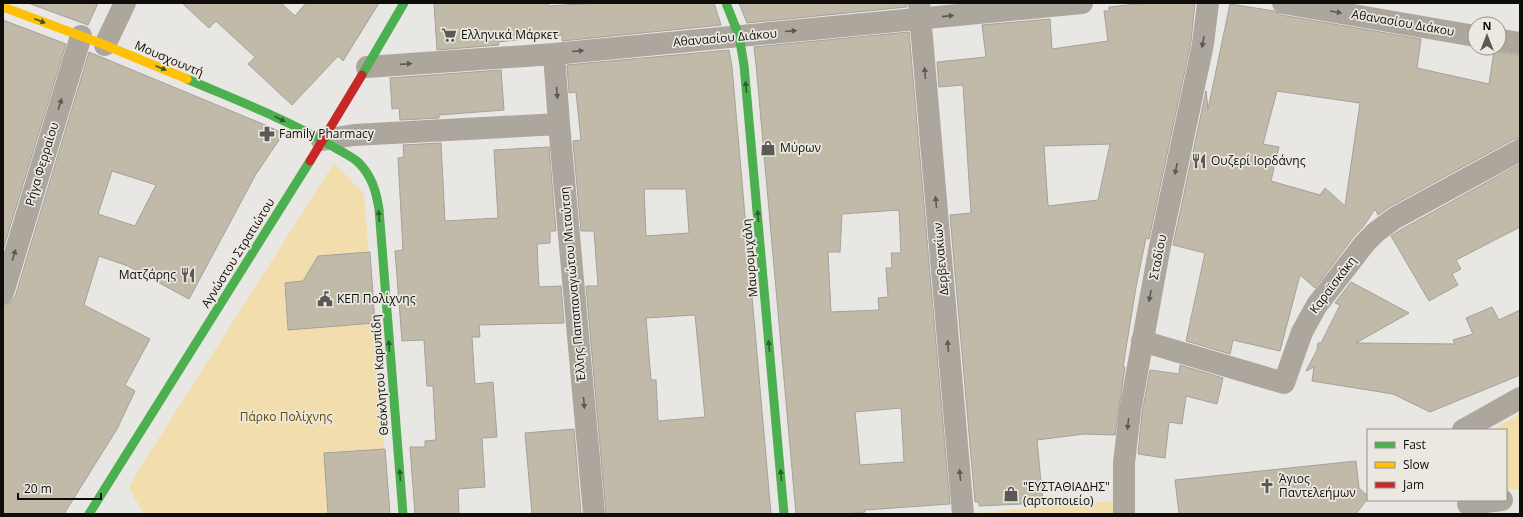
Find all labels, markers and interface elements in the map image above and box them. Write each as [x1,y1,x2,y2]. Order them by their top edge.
street label: Αθανασίου Διάκου [1350,5,1456,40]
one-way arrow [1329,9,1342,15]
one-way arrow [942,13,954,19]
north arrow [1467,16,1507,56]
one-way arrow [34,18,46,24]
text: N [1483,18,1491,33]
street label: Αθανασίου Διάκου [672,24,778,51]
supermarket icon: Ελληνικά Μάρκετ [440,26,458,44]
place label: Ελληνικά Μάρκετ [461,26,559,43]
one-way arrow [785,28,797,35]
street label: Μουσχουντή [132,36,206,81]
one-way arrow [1200,36,1206,48]
one-way arrow [572,48,584,55]
one-way arrow [400,61,412,68]
one-way arrow [155,65,166,71]
one-way arrow [921,67,928,79]
one-way arrow [743,81,750,93]
one-way arrow [553,87,560,99]
one-way arrow [57,98,63,110]
one-way arrow [275,115,286,122]
street label: Ρήγα Φερραίου [21,120,62,208]
pharmacy icon: Family Pharmacy [258,125,276,143]
place label: Family Pharmacy [279,125,375,142]
shop icon: Μύρων [759,139,777,157]
place label: Μύρων [780,139,821,156]
restaurant icon: Ουζερί Ιορδάνης [1190,152,1208,170]
place label: Ουζερί Ιορδάνης [1211,152,1306,169]
one-way arrow [1172,163,1178,175]
street label: Έλλης Παπαπαναγιώτου Μιταύτση [556,186,590,383]
street label: Αγνώστου Στρατιώτου [197,195,278,311]
one-way arrow [933,196,939,208]
one-way arrow [376,210,383,222]
one-way arrow [754,210,761,222]
street label: Μαυρομιχάλη [738,218,761,298]
street label: Δερβενακίων [929,222,952,296]
street label: Σταδίου [1145,233,1170,281]
one-way arrow [11,249,17,261]
street label: Καραϊσκάκη [1305,252,1360,317]
place label: Ματζάρης [119,266,176,283]
restaurant icon: Ματζάρης [179,266,197,284]
public building icon: ΚΕΠ Πολίχνης [316,290,334,308]
place label: ΚΕΠ Πολίχνης [337,290,416,307]
one-way arrow [1147,290,1153,302]
street label: Θεόκλητου Καρυπίδη [367,314,392,436]
one-way arrow [386,339,393,352]
one-way arrow [766,340,773,352]
one-way arrow [945,340,952,352]
one-way arrow [581,397,588,409]
park label: Πάρκο Πολίχνης [240,408,332,425]
one-way arrow [1125,418,1131,430]
legend [1367,429,1507,501]
text: Fast [1403,436,1426,453]
text: Slow [1403,456,1430,473]
one-way arrow [396,469,403,481]
one-way arrow [778,469,784,481]
one-way arrow [956,469,963,481]
place label: Άγιος Παντελεήμων [1279,470,1356,501]
scale bar [18,475,101,501]
text: Jam [1402,476,1424,493]
church icon: Άγιος Παντελεήμων [1258,477,1276,495]
place label: "ΕΥΣΤΑΘΙΑΔΗΣ" (αρτοποιείο) [1023,478,1110,509]
text: 20 m [24,480,52,497]
shop icon: "ΕΥΣΤΑΘΙΑΔΗΣ" (αρτοποιείο) [1002,485,1020,503]

